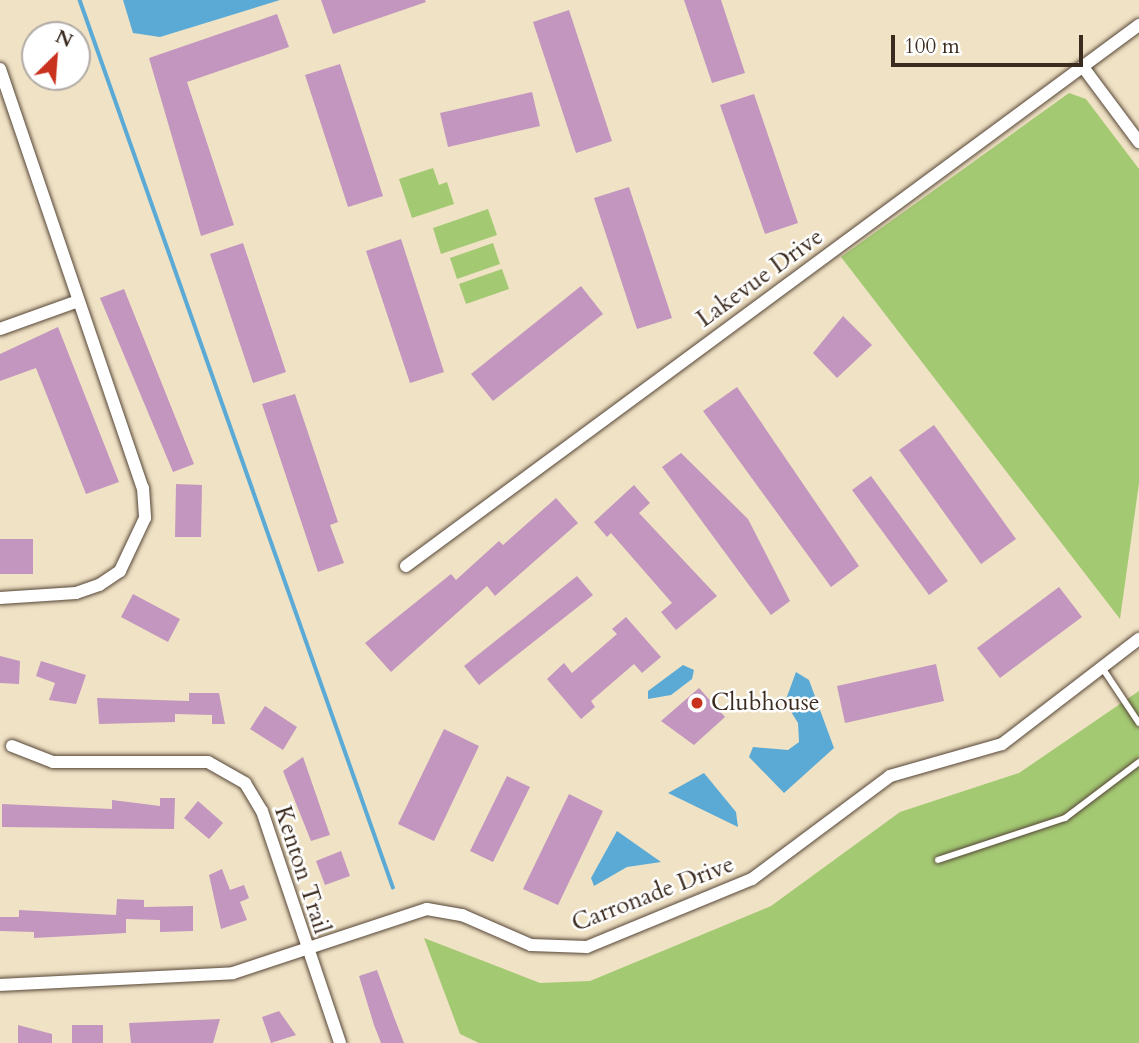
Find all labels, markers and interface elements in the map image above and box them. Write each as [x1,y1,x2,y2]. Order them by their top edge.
north arrow [21,21,91,91]
scale bar [894,21,1086,65]
text: N [51,24,77,54]
text: 100 m [904,32,960,61]
street label: Lakevue Drive [691,222,829,334]
place label: Clubhouse [711,689,820,717]
marker: Clubhouse [689,695,705,711]
street label: Kenton Trail [268,802,336,938]
street label: Carronade Drive [568,850,738,938]

